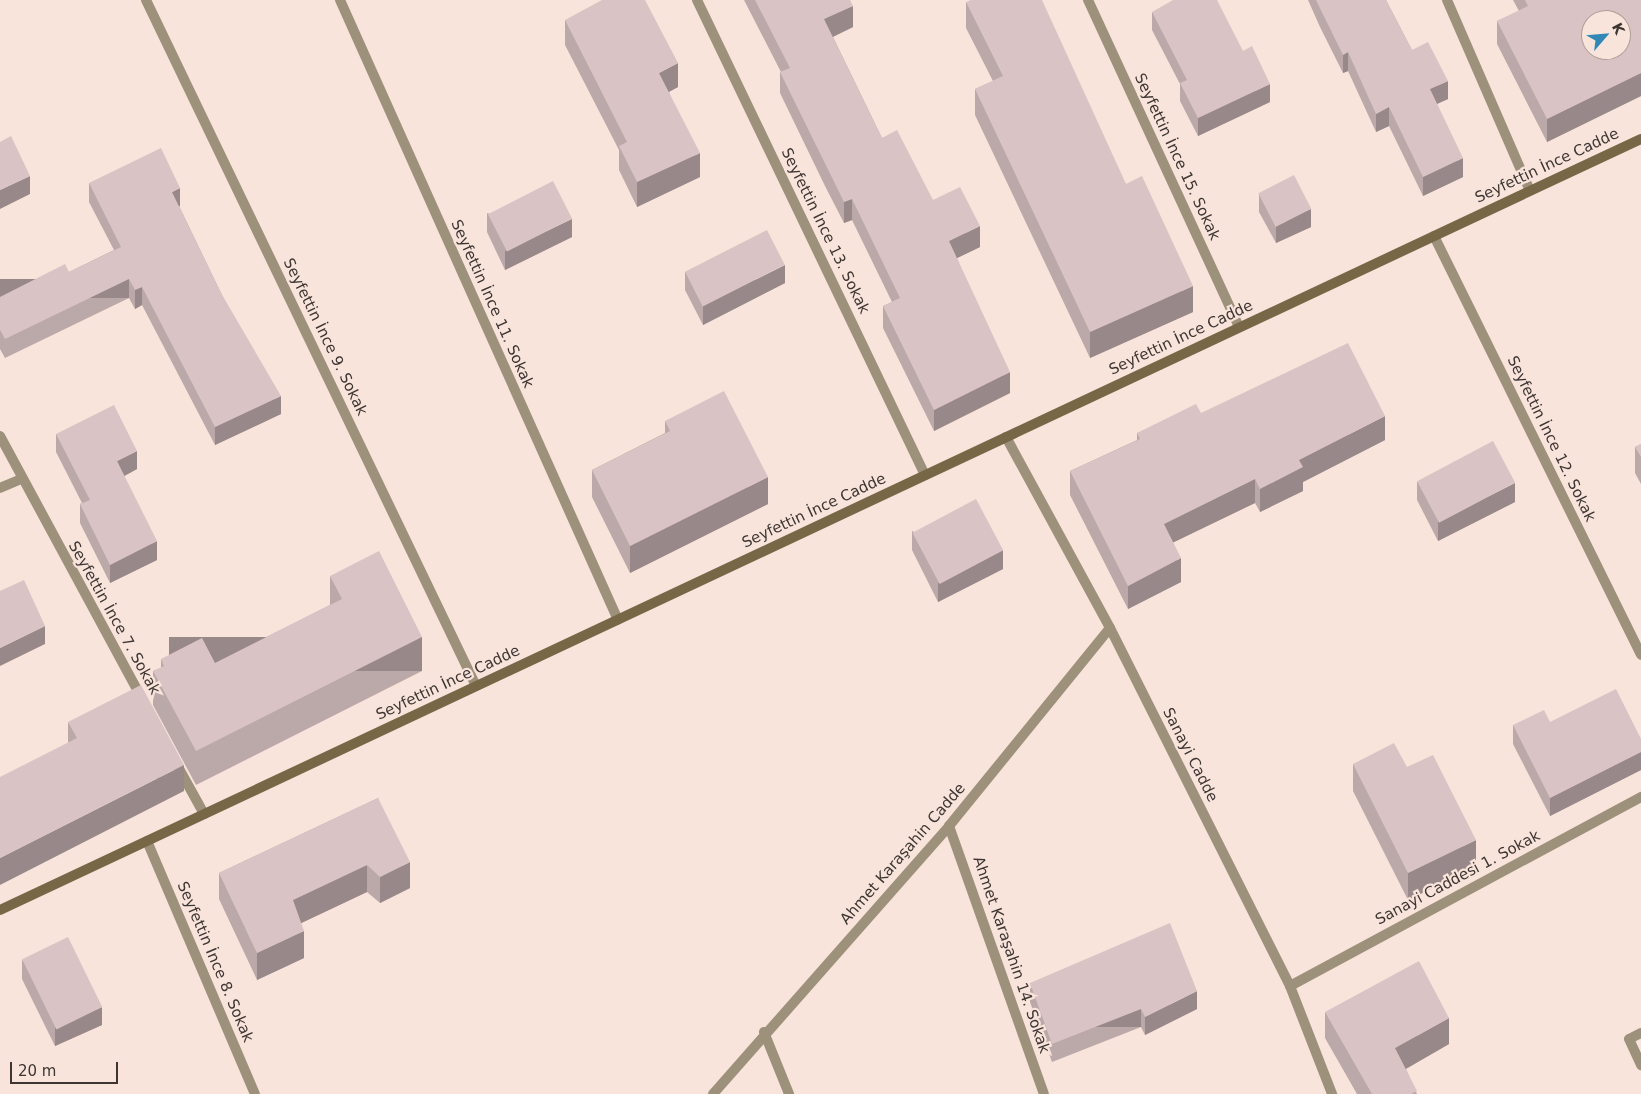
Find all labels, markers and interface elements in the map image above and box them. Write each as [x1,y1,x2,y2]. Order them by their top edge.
north arrow [1581,10,1631,60]
text: K [1609,20,1628,37]
street label: Seyfettin İnce 15. Sokak [1130,71,1224,243]
street label: Seyfettin İnce Cadde [1472,125,1622,207]
street label: Seyfettin İnce 13. Sokak [777,145,873,317]
street label: Seyfettin İnce 11. Sokak [447,217,537,391]
street label: Seyfettin İnce 9. Sokak [279,255,371,419]
street label: Seyfettin İnce Cadde [1106,297,1256,379]
street label: Seyfettin İnce 12. Sokak [1503,353,1599,525]
street label: Seyfettin İnce Cadde [739,470,889,552]
street label: Seyfettin İnce 7. Sokak [64,538,164,698]
street label: Seyfettin İnce Cadde [373,642,523,724]
street label: Sanayi Cadde [1159,705,1221,805]
street label: Ahmet Karaşahin Cadde [837,780,969,928]
street label: Sanayi Caddesi 1. Sokak [1373,827,1543,929]
street label: Ahmet Karaşahin 14. Sokak [969,854,1053,1056]
street label: Seyfettin İnce 8. Sokak [173,879,257,1045]
scale bar [12,1052,120,1084]
text: 20 m [18,1062,56,1080]

